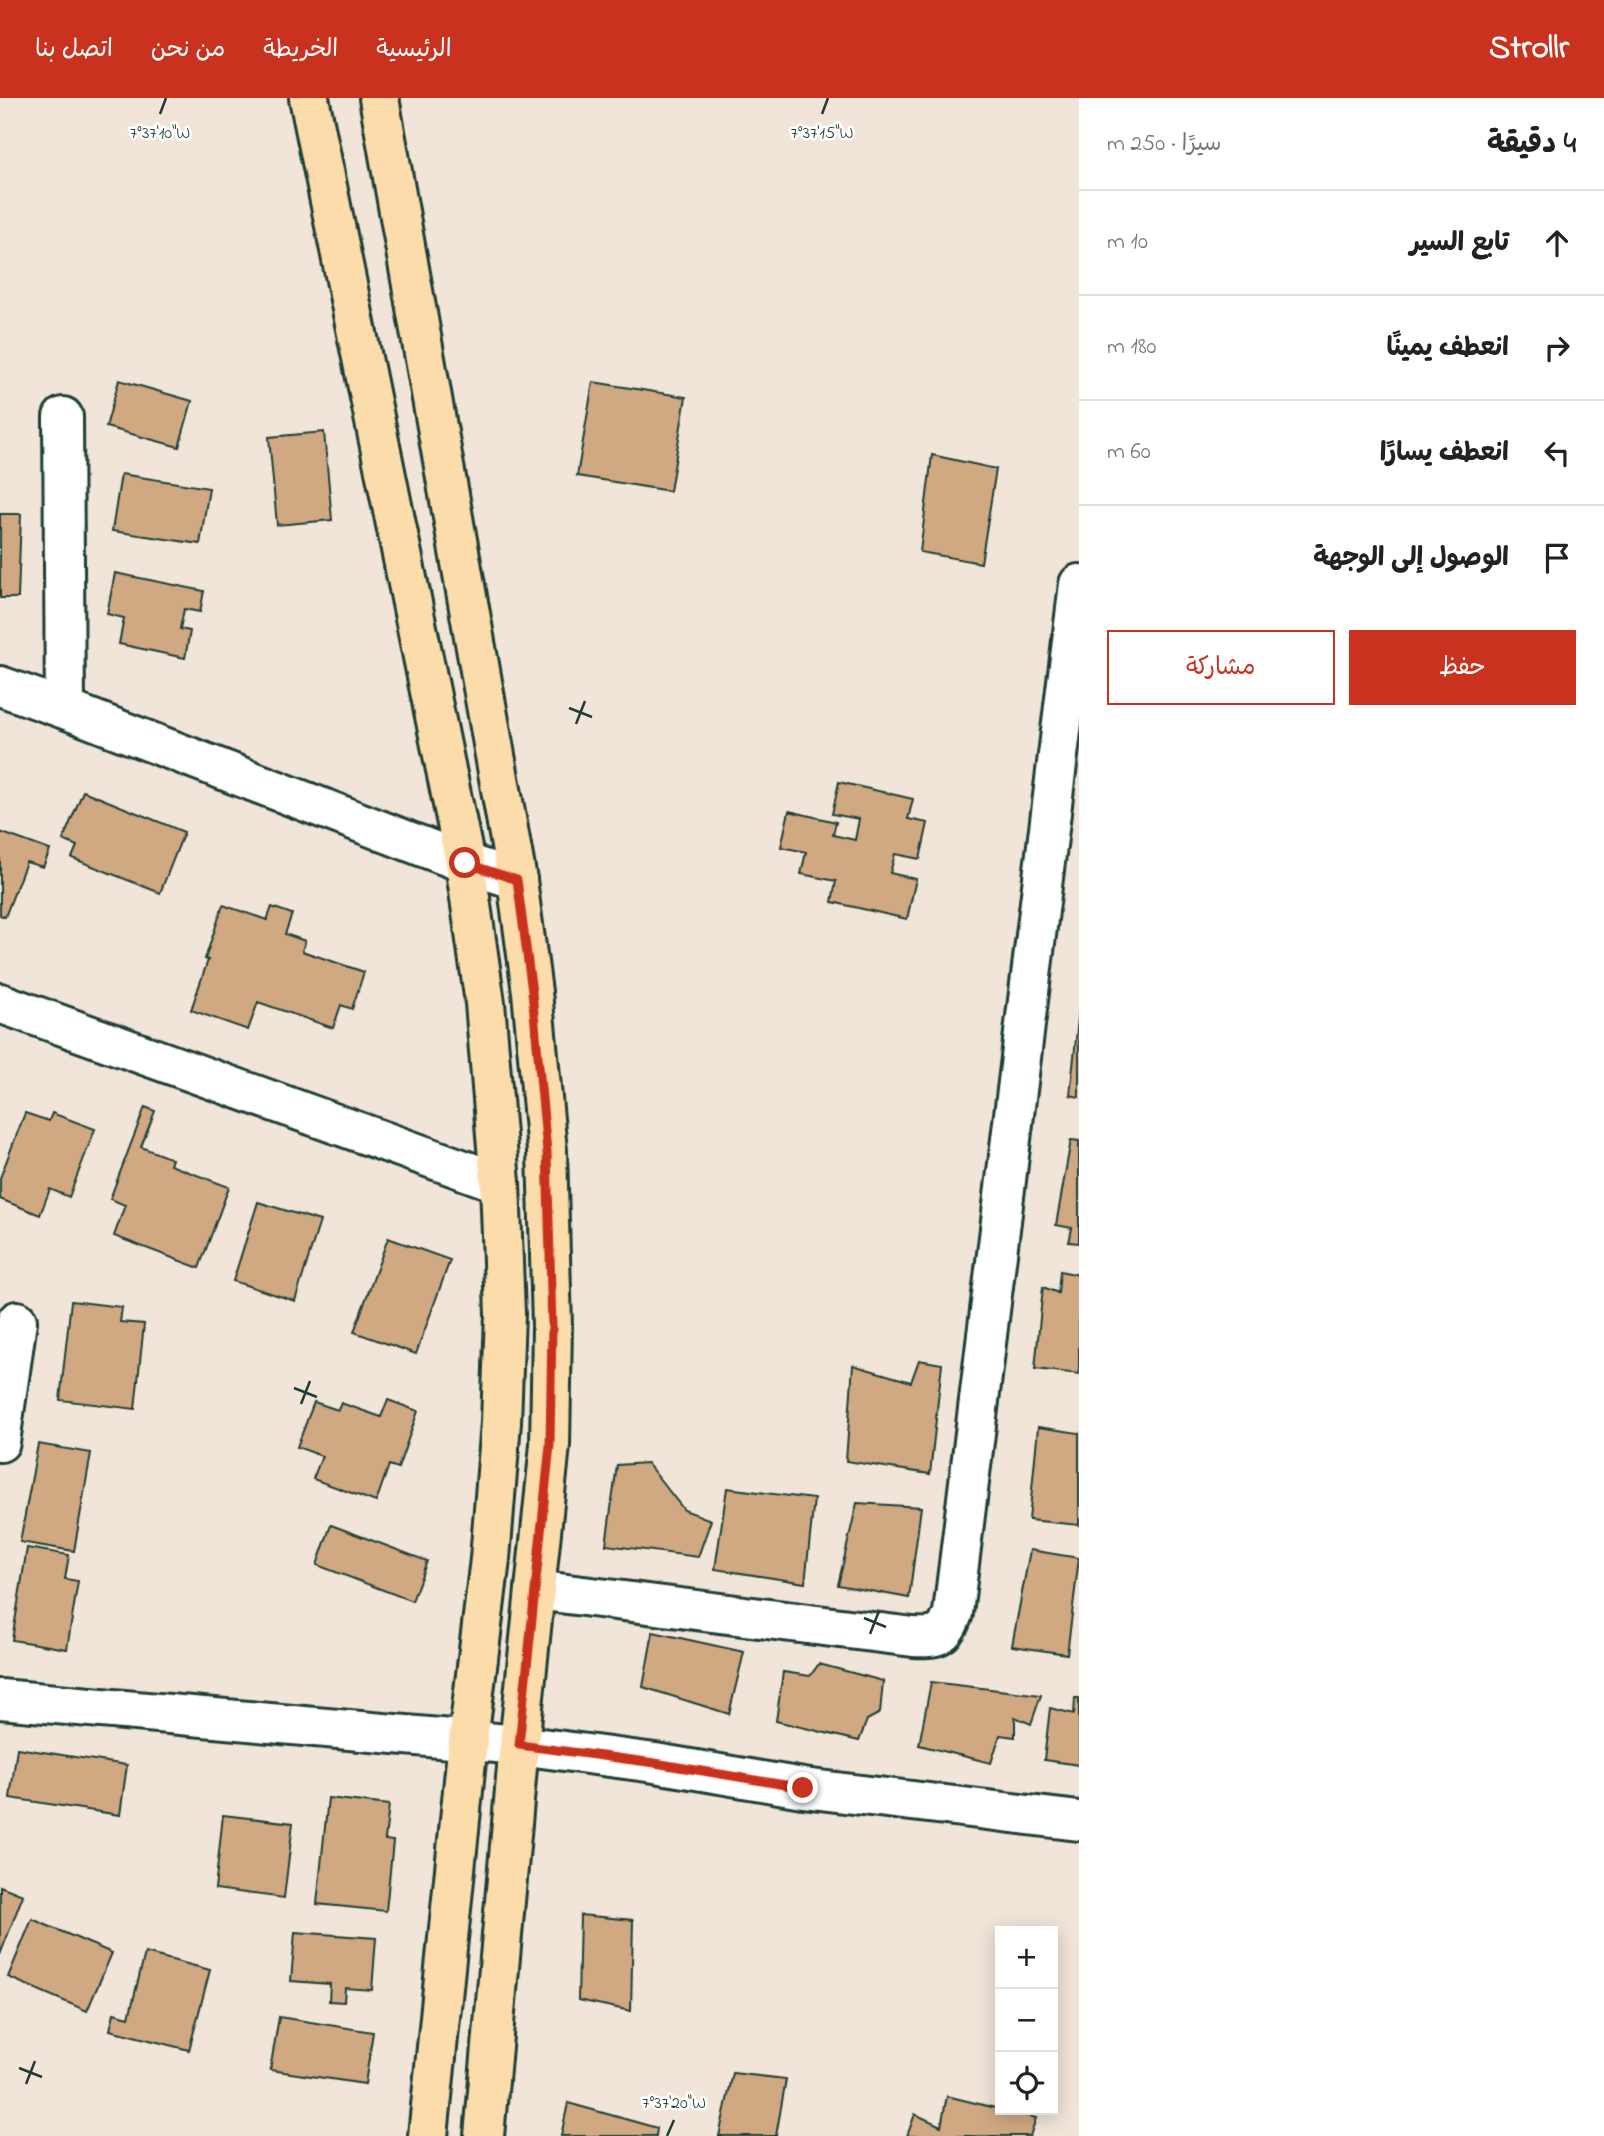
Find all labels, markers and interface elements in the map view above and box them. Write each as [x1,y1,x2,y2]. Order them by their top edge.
text: Strollr [1489,25,1569,73]
text: اتصل بنا [35,33,113,68]
text: من نحن [151,33,225,68]
text: الخريطة [263,33,338,68]
text: الرئيسية [376,33,452,68]
text: 7°37'10"W [130,121,190,147]
text: 7°37'15"W [790,121,854,147]
text: 4 دقيقة [1487,123,1576,167]
text: سيرًا · 250 m [1107,128,1222,161]
icon: ahead [1538,224,1576,262]
text: تابع السير [1410,225,1509,263]
text: 10 m [1107,226,1148,259]
icon: right [1538,329,1576,367]
text: انعطف يمينًا [1386,330,1509,368]
text: 180 m [1107,331,1156,364]
icon: left [1538,434,1576,472]
text: انعطف يسارًا [1380,435,1509,473]
text: 60 m [1107,436,1151,469]
icon: arrive [1538,539,1576,577]
text: الوصول إلى الوجهة [1313,540,1509,578]
button: مشاركة [1107,630,1335,705]
button: حفظ [1349,630,1576,705]
route start [449,847,480,878]
route end [787,1772,818,1803]
map controls [995,1926,1058,2115]
button: + [995,1926,1058,1989]
button: − [995,1989,1058,2052]
button: locate [995,2052,1058,2115]
text: 7°37'20"W [642,2091,706,2117]

